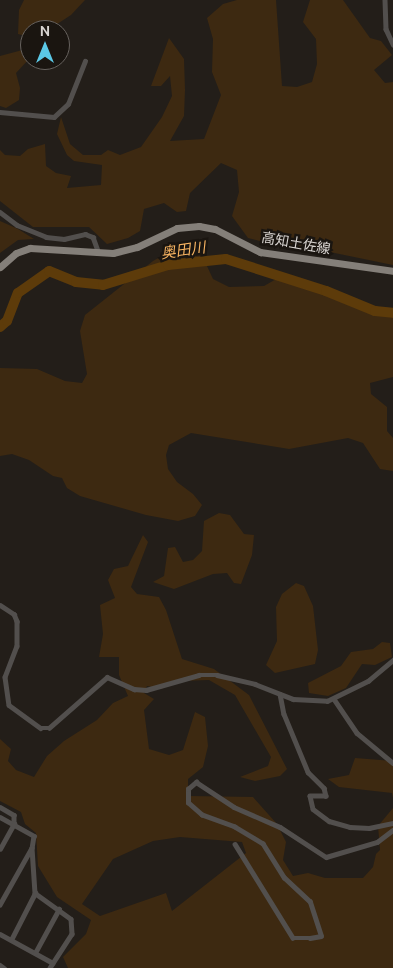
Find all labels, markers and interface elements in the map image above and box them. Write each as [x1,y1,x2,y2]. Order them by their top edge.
north arrow [20,20,70,70]
text: N [40,23,50,39]
street label: 高知土佐線 [260,229,332,257]
water label: 奥田川 [159,238,207,262]

